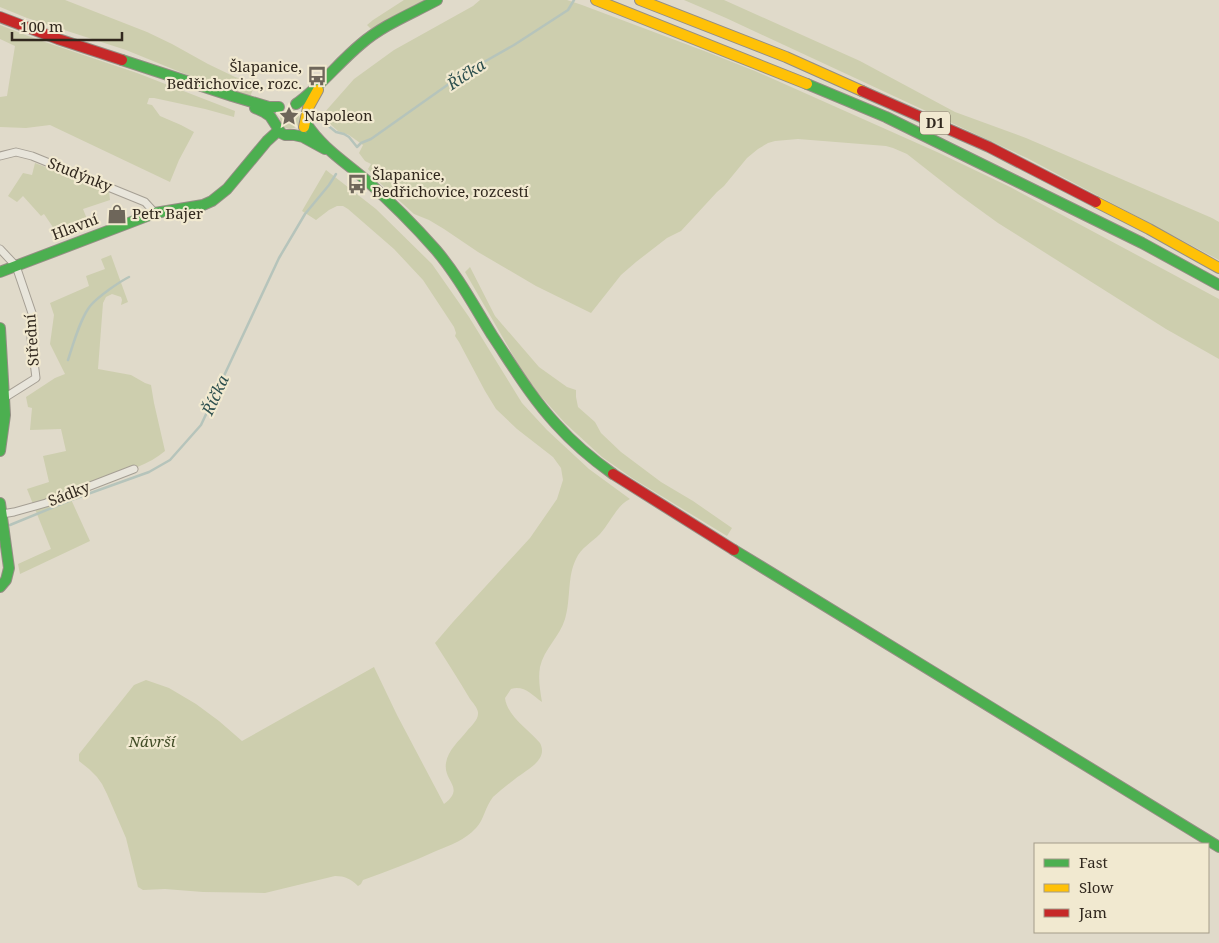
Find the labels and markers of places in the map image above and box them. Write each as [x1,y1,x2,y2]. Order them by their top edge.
place label: Šlapanice, Bedřichovice, rozc. [166,56,302,93]
bus stop icon: Šlapanice, Bedřichovice, rozc. [306,65,328,87]
place icon: Napoleon [278,105,300,127]
place label: Napoleon [304,105,373,125]
place label: Šlapanice, Bedřichovice, rozcestí [372,164,529,201]
bus stop icon: Šlapanice, Bedřichovice, rozcestí [346,173,368,195]
shop icon: Petr Bajer [106,203,128,225]
place label: Petr Bajer [132,203,203,223]

